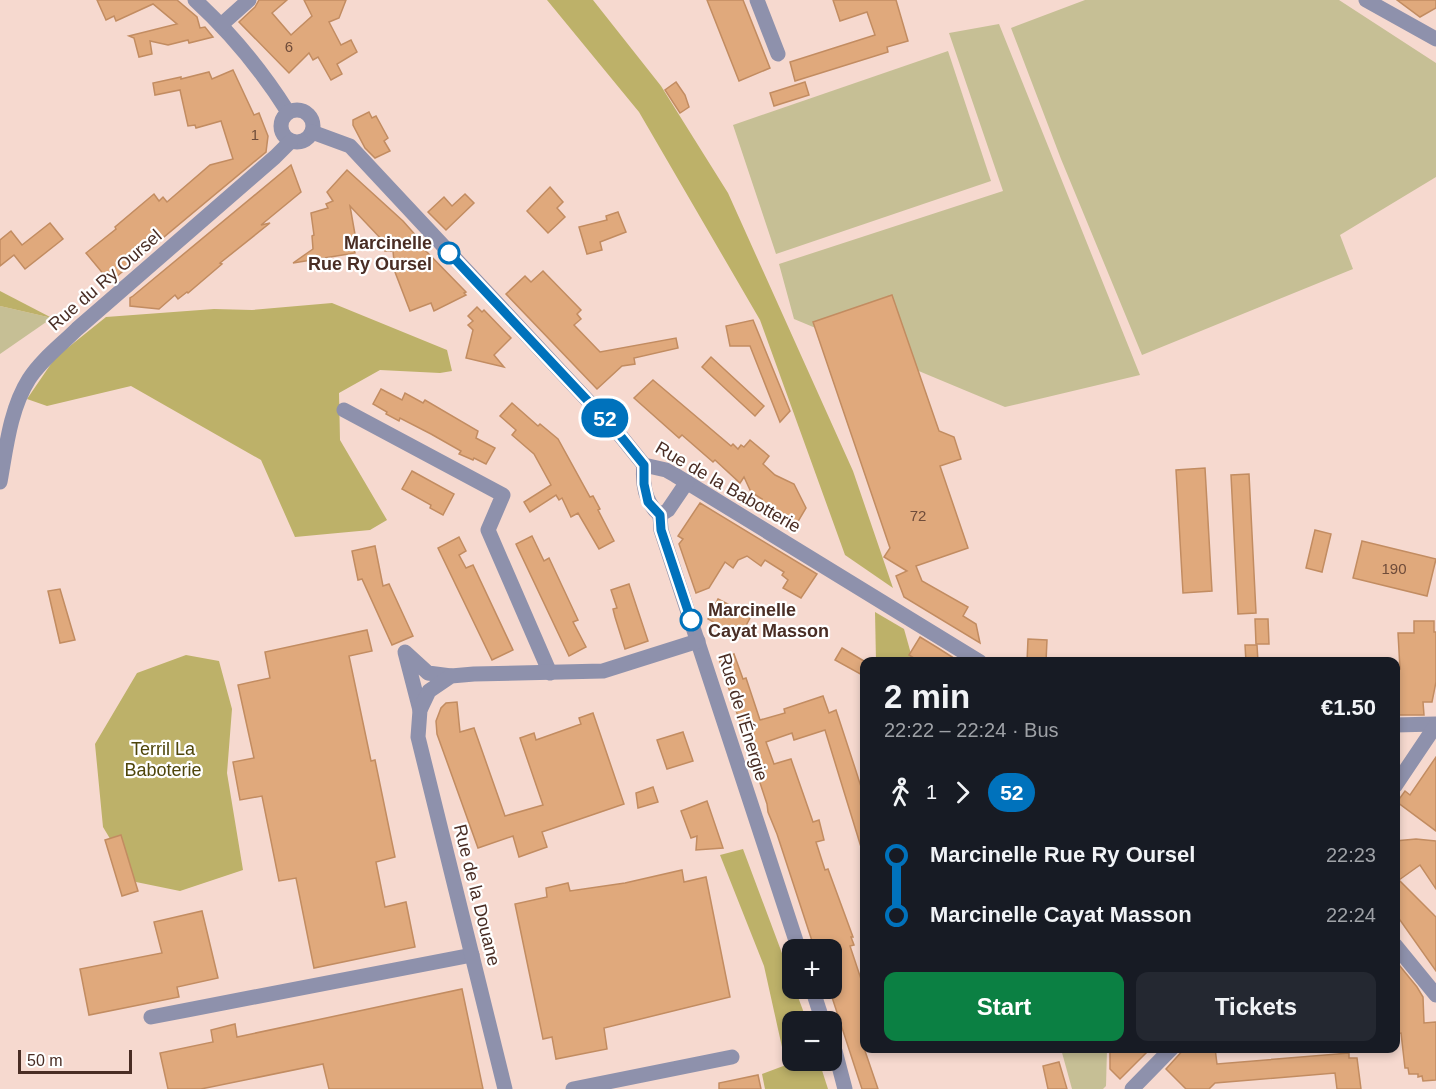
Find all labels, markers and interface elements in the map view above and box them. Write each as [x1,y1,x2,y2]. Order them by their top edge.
house number: 6 [285,38,293,55]
house number: 1 [251,126,259,143]
street label: Rue du Ry Oursel [44,226,166,334]
place label: Marcinelle Rue Ry Oursel [308,233,432,274]
marker: Marcinelle Rue Ry Oursel [438,242,460,264]
line badge: 52 [578,398,632,438]
text: 52 [593,407,617,430]
street label: Rue de la Babotterie [652,437,804,537]
house number: 72 [910,507,926,524]
house number: 190 [1381,560,1407,577]
place label: Marcinelle Cayat Masson [708,600,829,641]
marker: Marcinelle Cayat Masson [680,609,702,631]
street label: Rue de l'Énergie [714,651,772,783]
text: 2 min [884,678,970,715]
text: €1.50 [1321,695,1376,720]
text: 22:22 – 22:24 · Bus [884,719,1059,741]
park label: Terril La Baboterie [124,739,202,780]
icon: walk [884,776,917,809]
icon: forward [946,776,979,809]
text: 1 [926,781,937,803]
text: 52 [1000,781,1023,804]
street label: Rue de la Douane [450,822,504,968]
text: Marcinelle Rue Ry Oursel [930,842,1195,867]
text: 22:23 [1326,844,1376,866]
text: Marcinelle Cayat Masson [930,902,1192,927]
text: 22:24 [1326,904,1376,926]
map controls [782,939,842,1071]
button: + [782,939,842,999]
button: Start [884,972,1124,1041]
button: Tickets [1136,972,1376,1041]
button: − [782,1011,842,1071]
scale bar [18,1047,132,1074]
text: 50 m [27,1052,63,1069]

